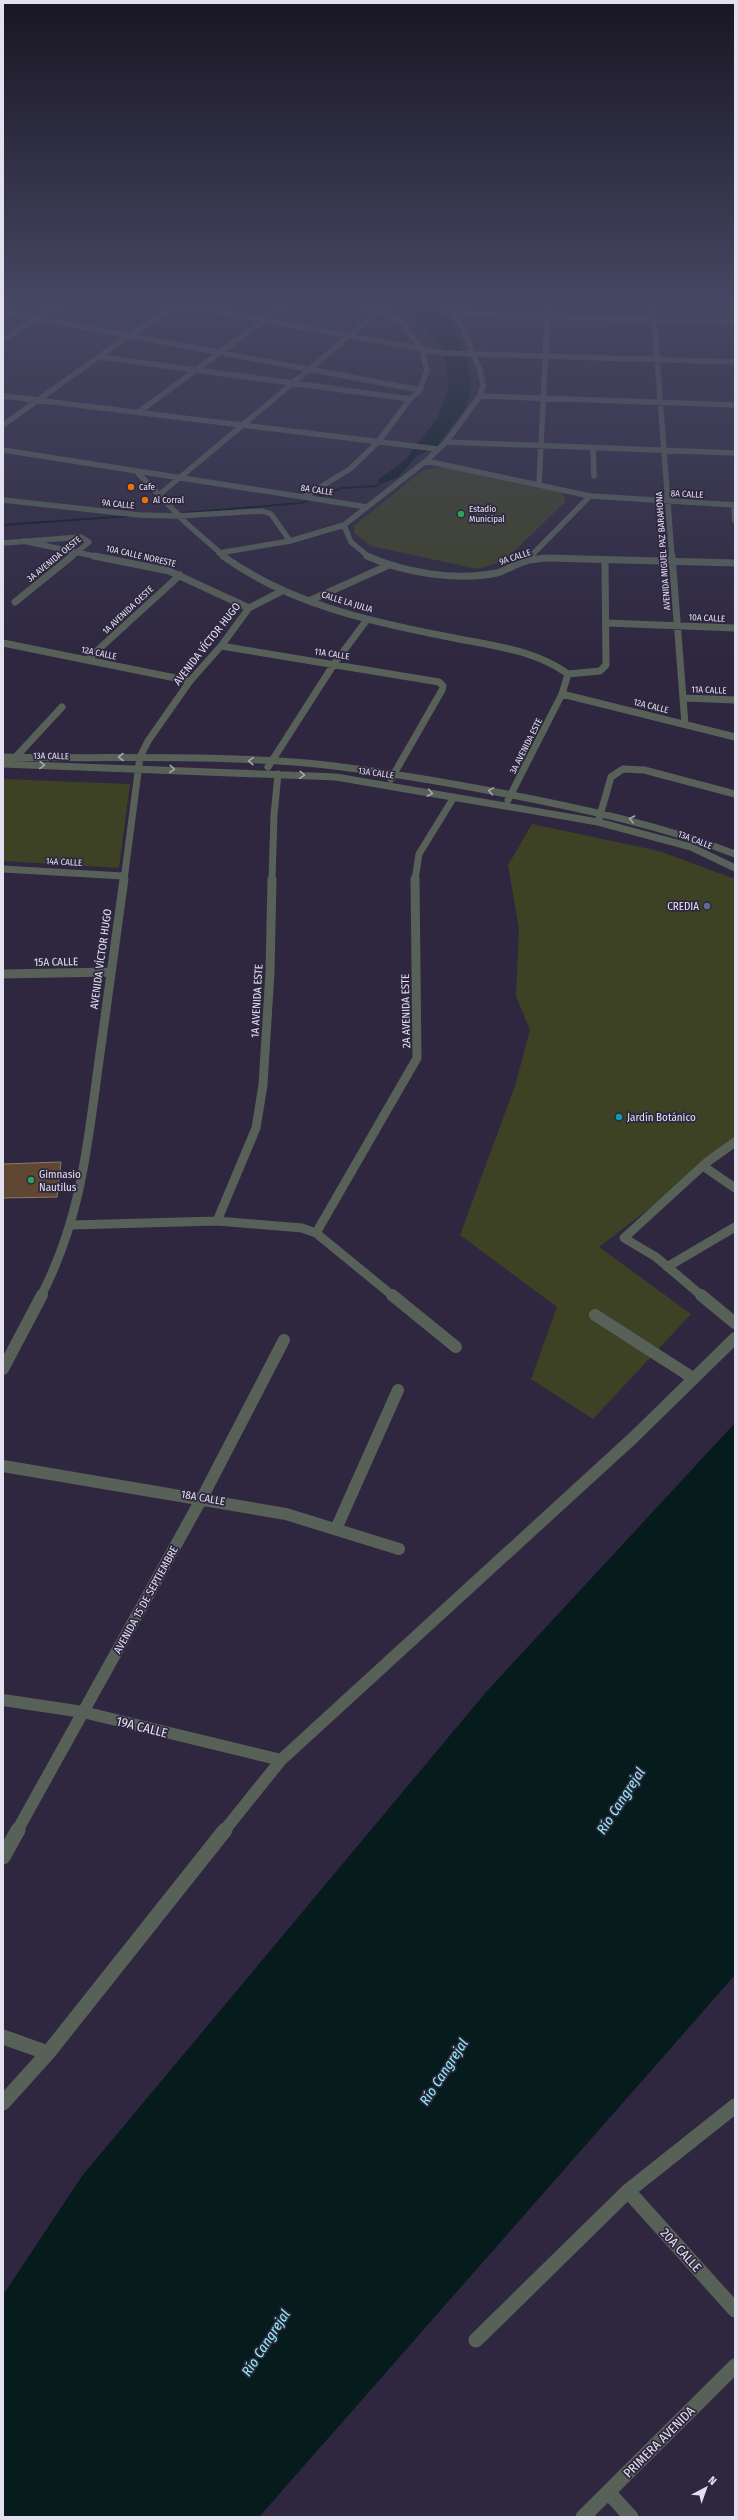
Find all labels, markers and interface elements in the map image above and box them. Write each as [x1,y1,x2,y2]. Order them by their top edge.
marker: Cafe [126,482,136,492]
place label: Cafe [139,482,156,492]
street label: 8A CALLE [300,482,334,498]
street label: 8A CALLE [670,488,704,500]
street label: AVENIDA MIGUEL PAZ BARAHONA [654,491,672,610]
marker: Al Corral [140,495,150,505]
place label: Al Corral [153,495,185,505]
street label: 9A CALLE [101,497,135,511]
place label: Estadio Municipal [469,504,505,524]
marker: Estadio Municipal [456,509,466,519]
street label: 3A AVENIDA OESTE [25,534,83,584]
street label: 10A CALLE NORESTE [105,543,177,569]
street label: 9A CALLE [498,547,532,567]
street label: 1A AVENIDA OESTE [100,584,156,636]
street label: CALLE LA JULIA [320,589,374,615]
street label: AVENIDA VÍCTOR HUGO [170,599,243,688]
street label: 10A CALLE [688,612,726,624]
street label: 12A CALLE [80,644,118,662]
street label: 11A CALLE [314,646,350,662]
street label: 11A CALLE [691,684,727,696]
street label: 12A CALLE [632,697,670,715]
street label: 3A AVENIDA ESTE [508,717,544,775]
street label: 13A CALLE [33,751,69,761]
one-way arrow [118,753,124,761]
one-way arrow [248,757,254,766]
one-way arrow [39,761,45,770]
one-way arrow [169,765,175,773]
street label: 13A CALLE [358,766,394,780]
one-way arrow [299,771,305,780]
one-way arrow [488,787,494,796]
one-way arrow [427,788,434,796]
one-way arrow [629,816,635,824]
street label: 13A CALLE [676,829,714,851]
street label: 14A CALLE [46,856,82,868]
place label: CREDIA [667,900,699,913]
marker: CREDIA [702,901,712,911]
street label: AVENIDA VÍCTOR HUGO [87,908,114,1010]
street label: 15A CALLE [34,955,78,969]
street label: 1A AVENIDA ESTE [249,964,265,1038]
street label: 2A AVENIDA ESTE [399,974,413,1048]
place label: Jardín Botánico [627,1111,696,1124]
marker: Jardín Botánico [614,1112,624,1122]
place label: Gimnasio Nautilus [39,1168,81,1194]
marker: Gimnasio Nautilus [26,1175,36,1185]
street label: 18A CALLE [180,1488,226,1508]
street label: AVENIDA 15 DE SEPTIEMBRE [111,1544,181,1656]
street label: 19A CALLE [115,1713,169,1741]
water label: Río Cangrejal [593,1764,649,1837]
water label: Río Cangrejal [416,2035,472,2108]
street label: 20A CALLE [658,2225,704,2275]
water label: Río Cangrejal [238,2306,294,2379]
street label: PRIMERA AVENIDA [620,2403,698,2481]
north arrow [686,2468,726,2508]
text: N [705,2474,719,2488]

